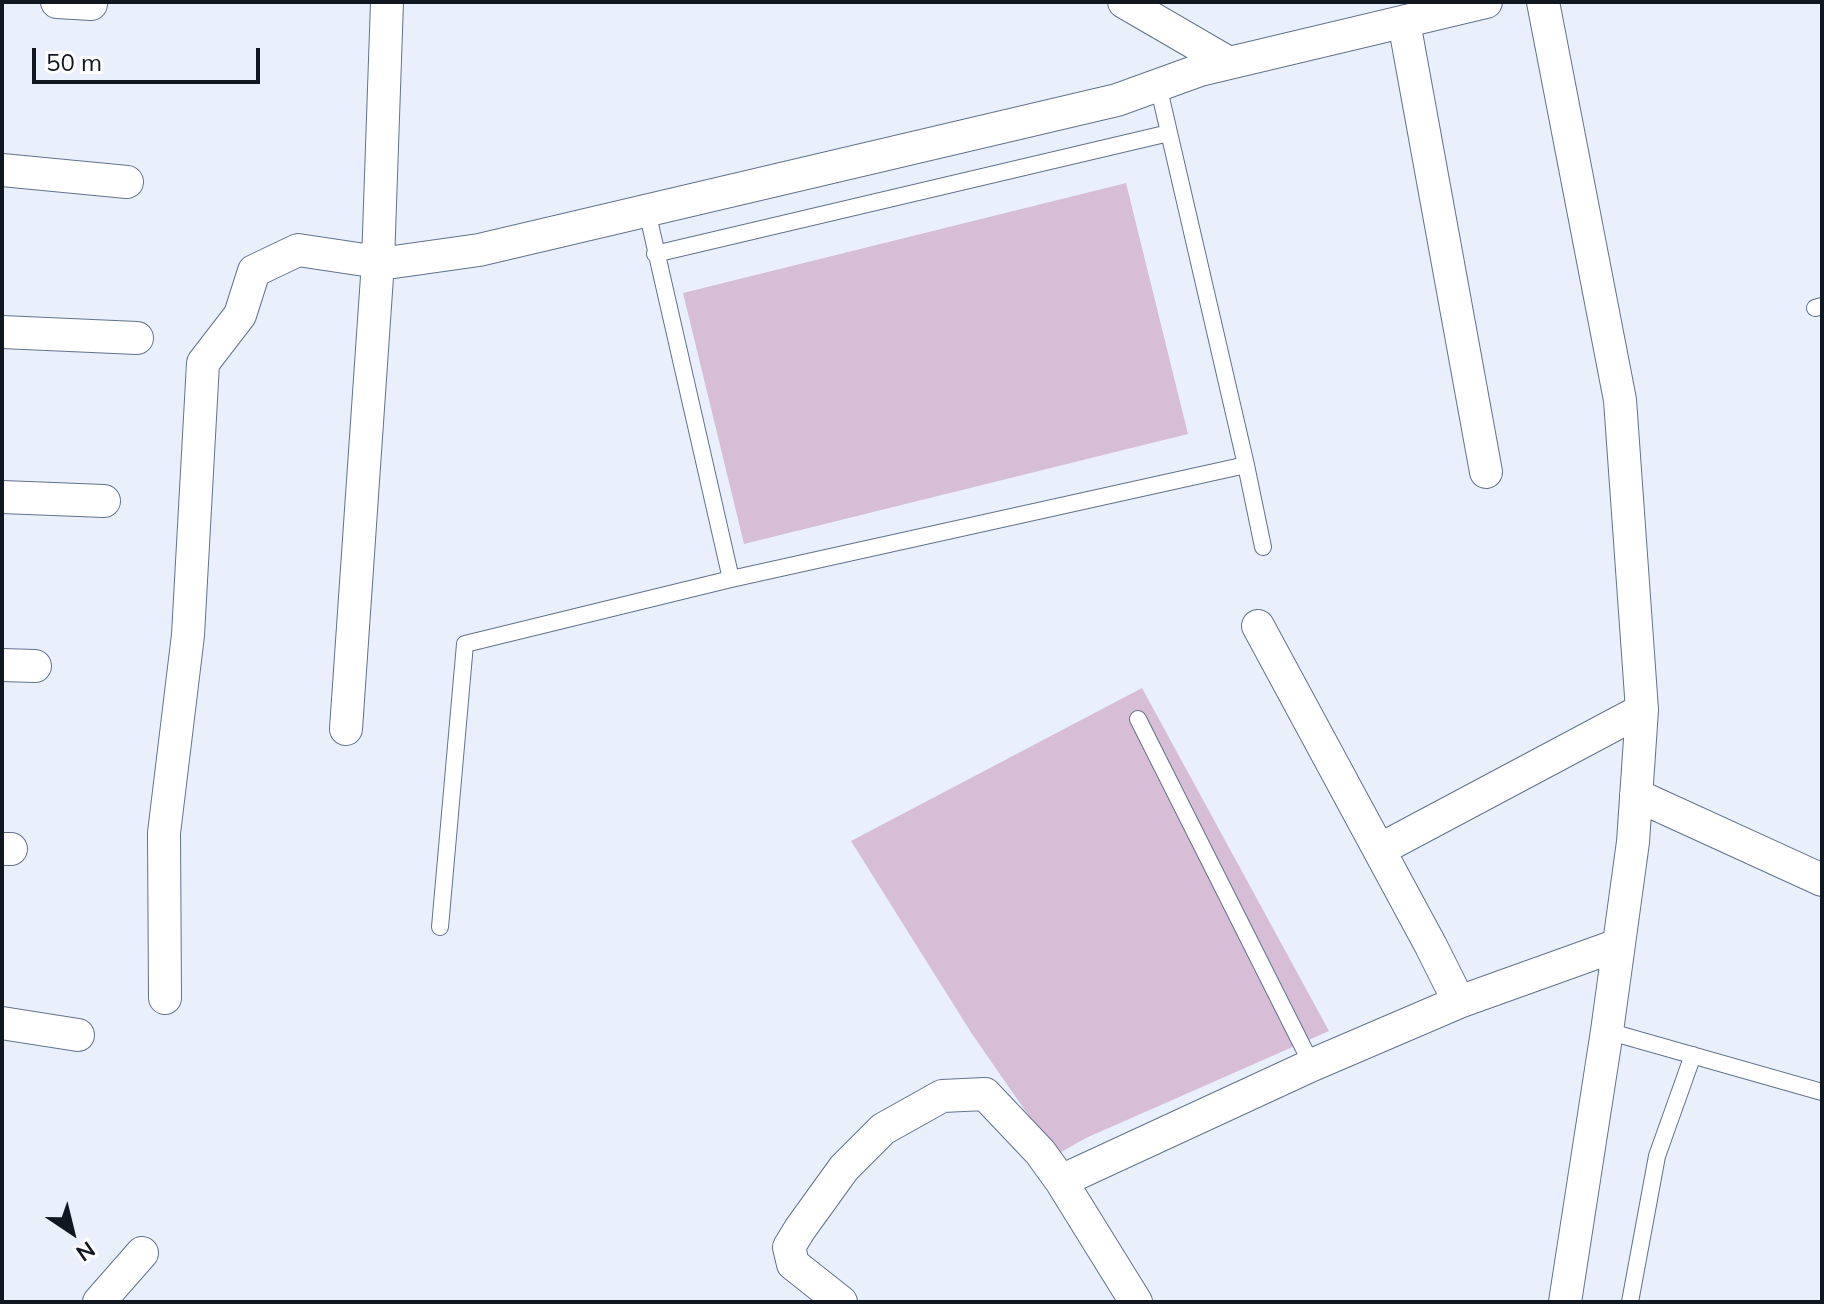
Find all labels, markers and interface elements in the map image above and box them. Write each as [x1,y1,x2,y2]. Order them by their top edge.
scale bar [36,32,264,82]
text: 50 m [46,47,102,77]
north arrow [32,1192,112,1272]
text: N [71,1235,101,1268]

